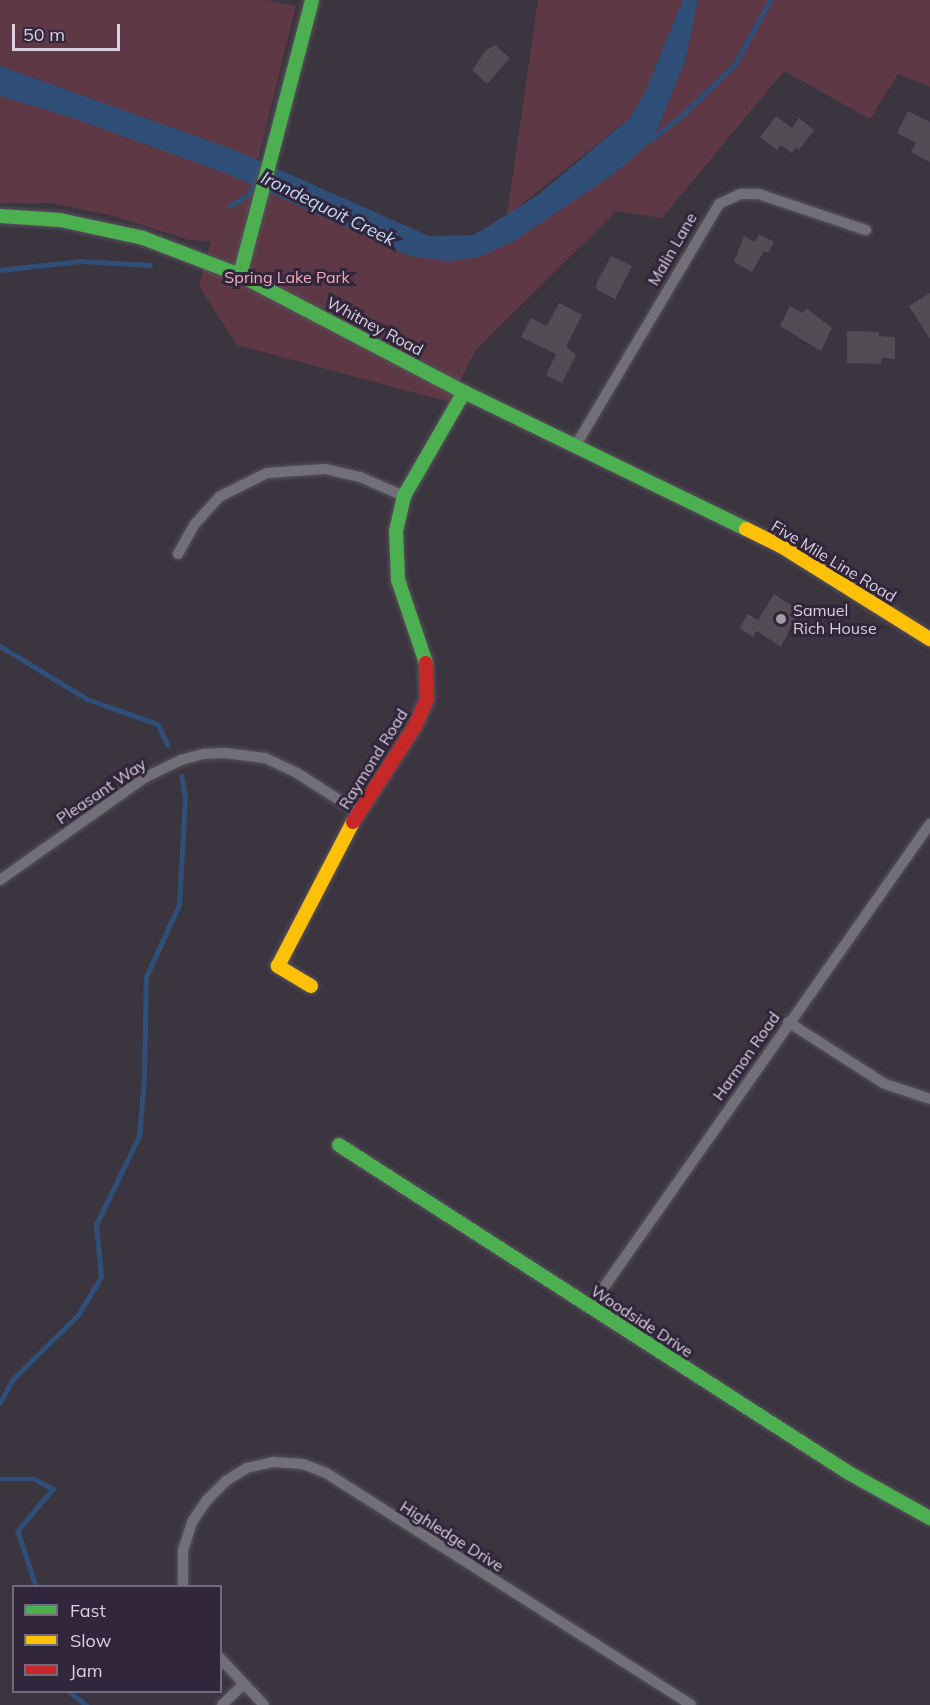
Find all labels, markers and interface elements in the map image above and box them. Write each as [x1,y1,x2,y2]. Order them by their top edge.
scale bar [15,12,123,50]
text: 50 m [23,23,65,46]
water label: Irondequoit Creek [257,167,399,251]
street label: Malin Lane [643,209,701,289]
park label: Spring Lake Park [224,267,350,287]
street label: Whitney Road [323,293,427,359]
street label: Five Mile Line Road [768,516,900,606]
place label: Samuel Rich House [793,600,877,638]
marker: Samuel Rich House [774,612,788,626]
street label: Raymond Road [334,705,412,813]
street label: Pleasant Way [52,754,150,828]
street label: Harmon Road [708,1008,784,1104]
street label: Woodside Drive [587,1281,697,1361]
street label: Highledge Drive [397,1496,507,1576]
legend [12,1585,222,1693]
text: Fast [70,1599,106,1622]
text: Slow [70,1629,111,1652]
text: Jam [70,1659,103,1682]

